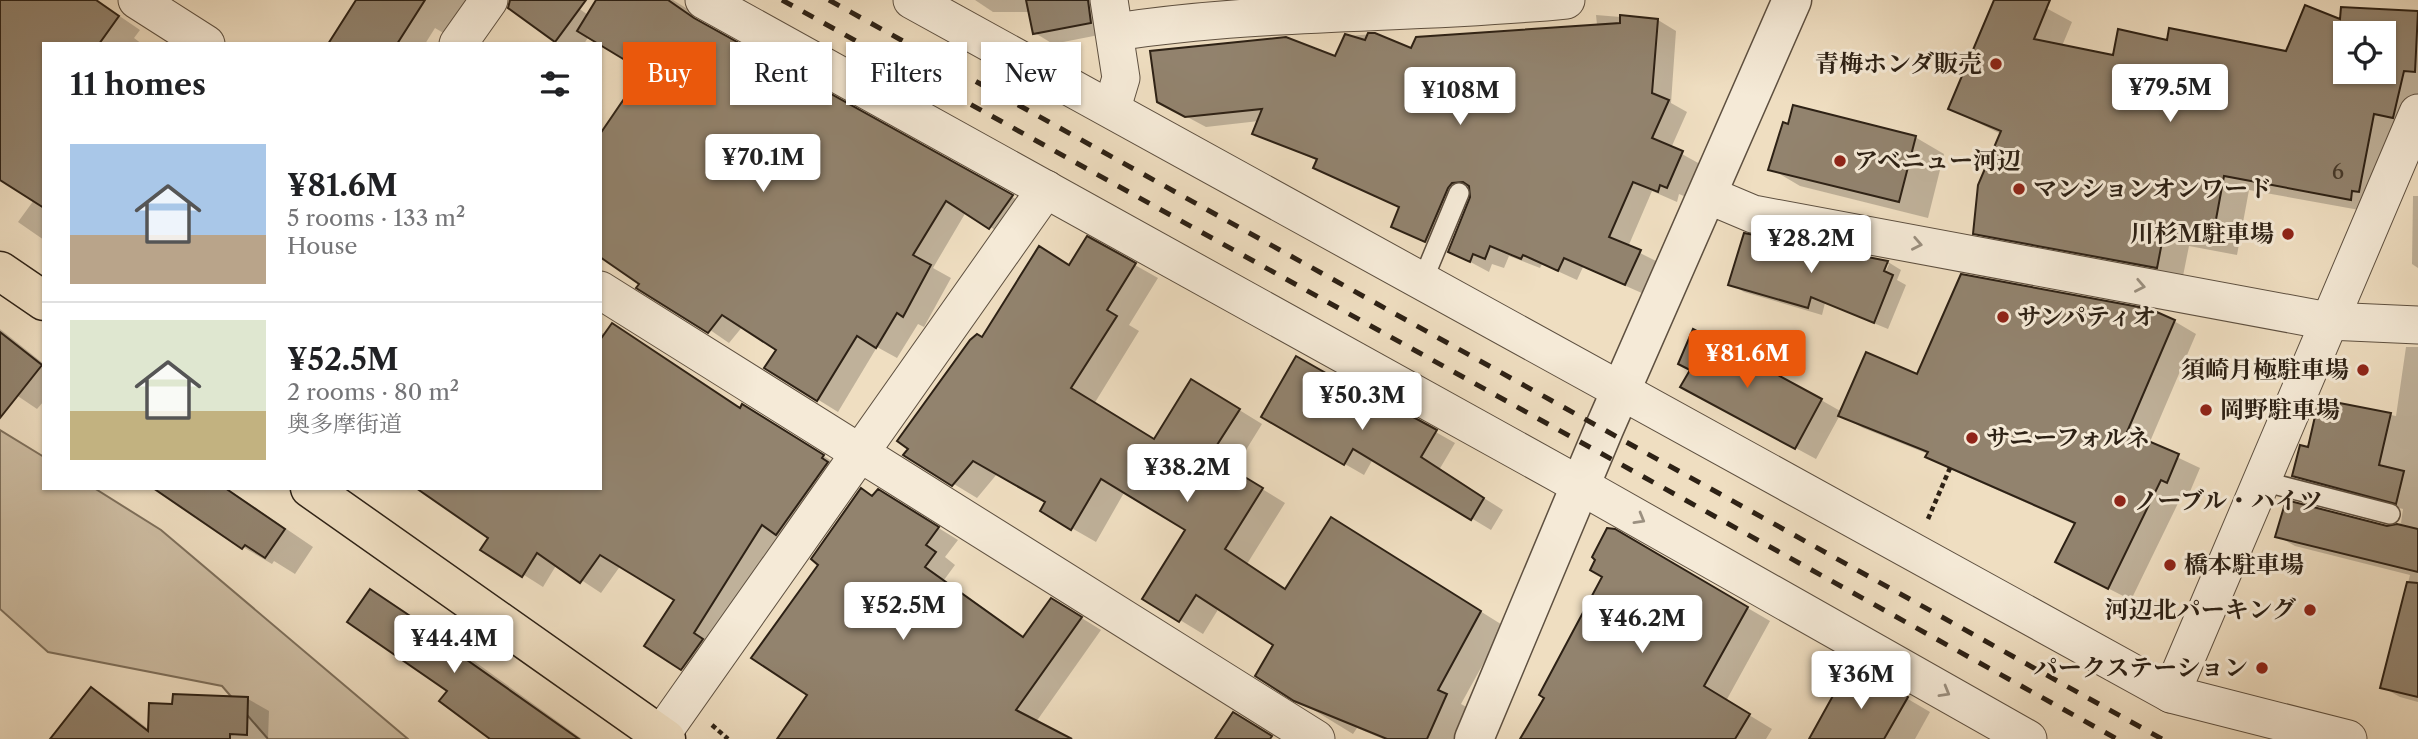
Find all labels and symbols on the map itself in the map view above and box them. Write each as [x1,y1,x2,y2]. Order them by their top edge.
place label: 青梅ホンダ販売 [1815,49,1982,78]
marker: 青梅ホンダ販売 [1988,56,2004,72]
pin: ¥79.5M [2113,64,2227,124]
pin: ¥108M [1411,68,1509,127]
pin: ¥70.1M [706,134,820,194]
place label: アベニュー河辺 [1854,146,2021,175]
marker: アベニュー河辺 [1832,153,1848,169]
house number: 6 [2332,159,2344,184]
place label: マンションオンワード [2033,174,2272,203]
marker: マンションオンワード [2011,181,2027,197]
pin: ¥28.2M [1754,216,1868,275]
place label: 川杉Ｍ駐車場 [2130,219,2274,248]
marker: 川杉Ｍ駐車場 [2280,226,2296,242]
one-way arrow [1911,236,1923,251]
one-way arrow [2134,278,2146,293]
place label: サンパティオ [2017,302,2156,331]
marker: サンパティオ [1995,309,2011,325]
pin: ¥81.6M [1690,330,1804,390]
place label: 須崎月極駐車場 [2181,355,2349,384]
marker: 須崎月極駐車場 [2355,362,2371,378]
pin: ¥50.3M [1305,372,1419,432]
place label: 岡野駐車場 [2220,395,2340,424]
marker: 岡野駐車場 [2198,402,2214,418]
place label: サニーフォルネ [1986,423,2150,452]
marker: サニーフォルネ [1964,430,1980,446]
pin: ¥38.2M [1130,444,1244,504]
place label: ノーブル・ハイツ [2134,486,2323,515]
marker: ノーブル・ハイツ [2112,493,2128,509]
one-way arrow [1633,511,1646,524]
place label: 橋本駐車場 [2184,550,2304,579]
marker: 橋本駐車場 [2162,557,2178,573]
pin: ¥52.5M [846,582,960,642]
place label: 河辺北パーキング [2105,595,2296,624]
pin: ¥46.2M [1585,596,1699,655]
marker: 河辺北パーキング [2302,602,2318,618]
pin: ¥44.4M [397,616,511,675]
pin: ¥36M [1820,652,1902,711]
place label: パークステーション [2034,653,2248,682]
marker: パークステーション [2254,660,2270,676]
one-way arrow [1937,684,1950,697]

